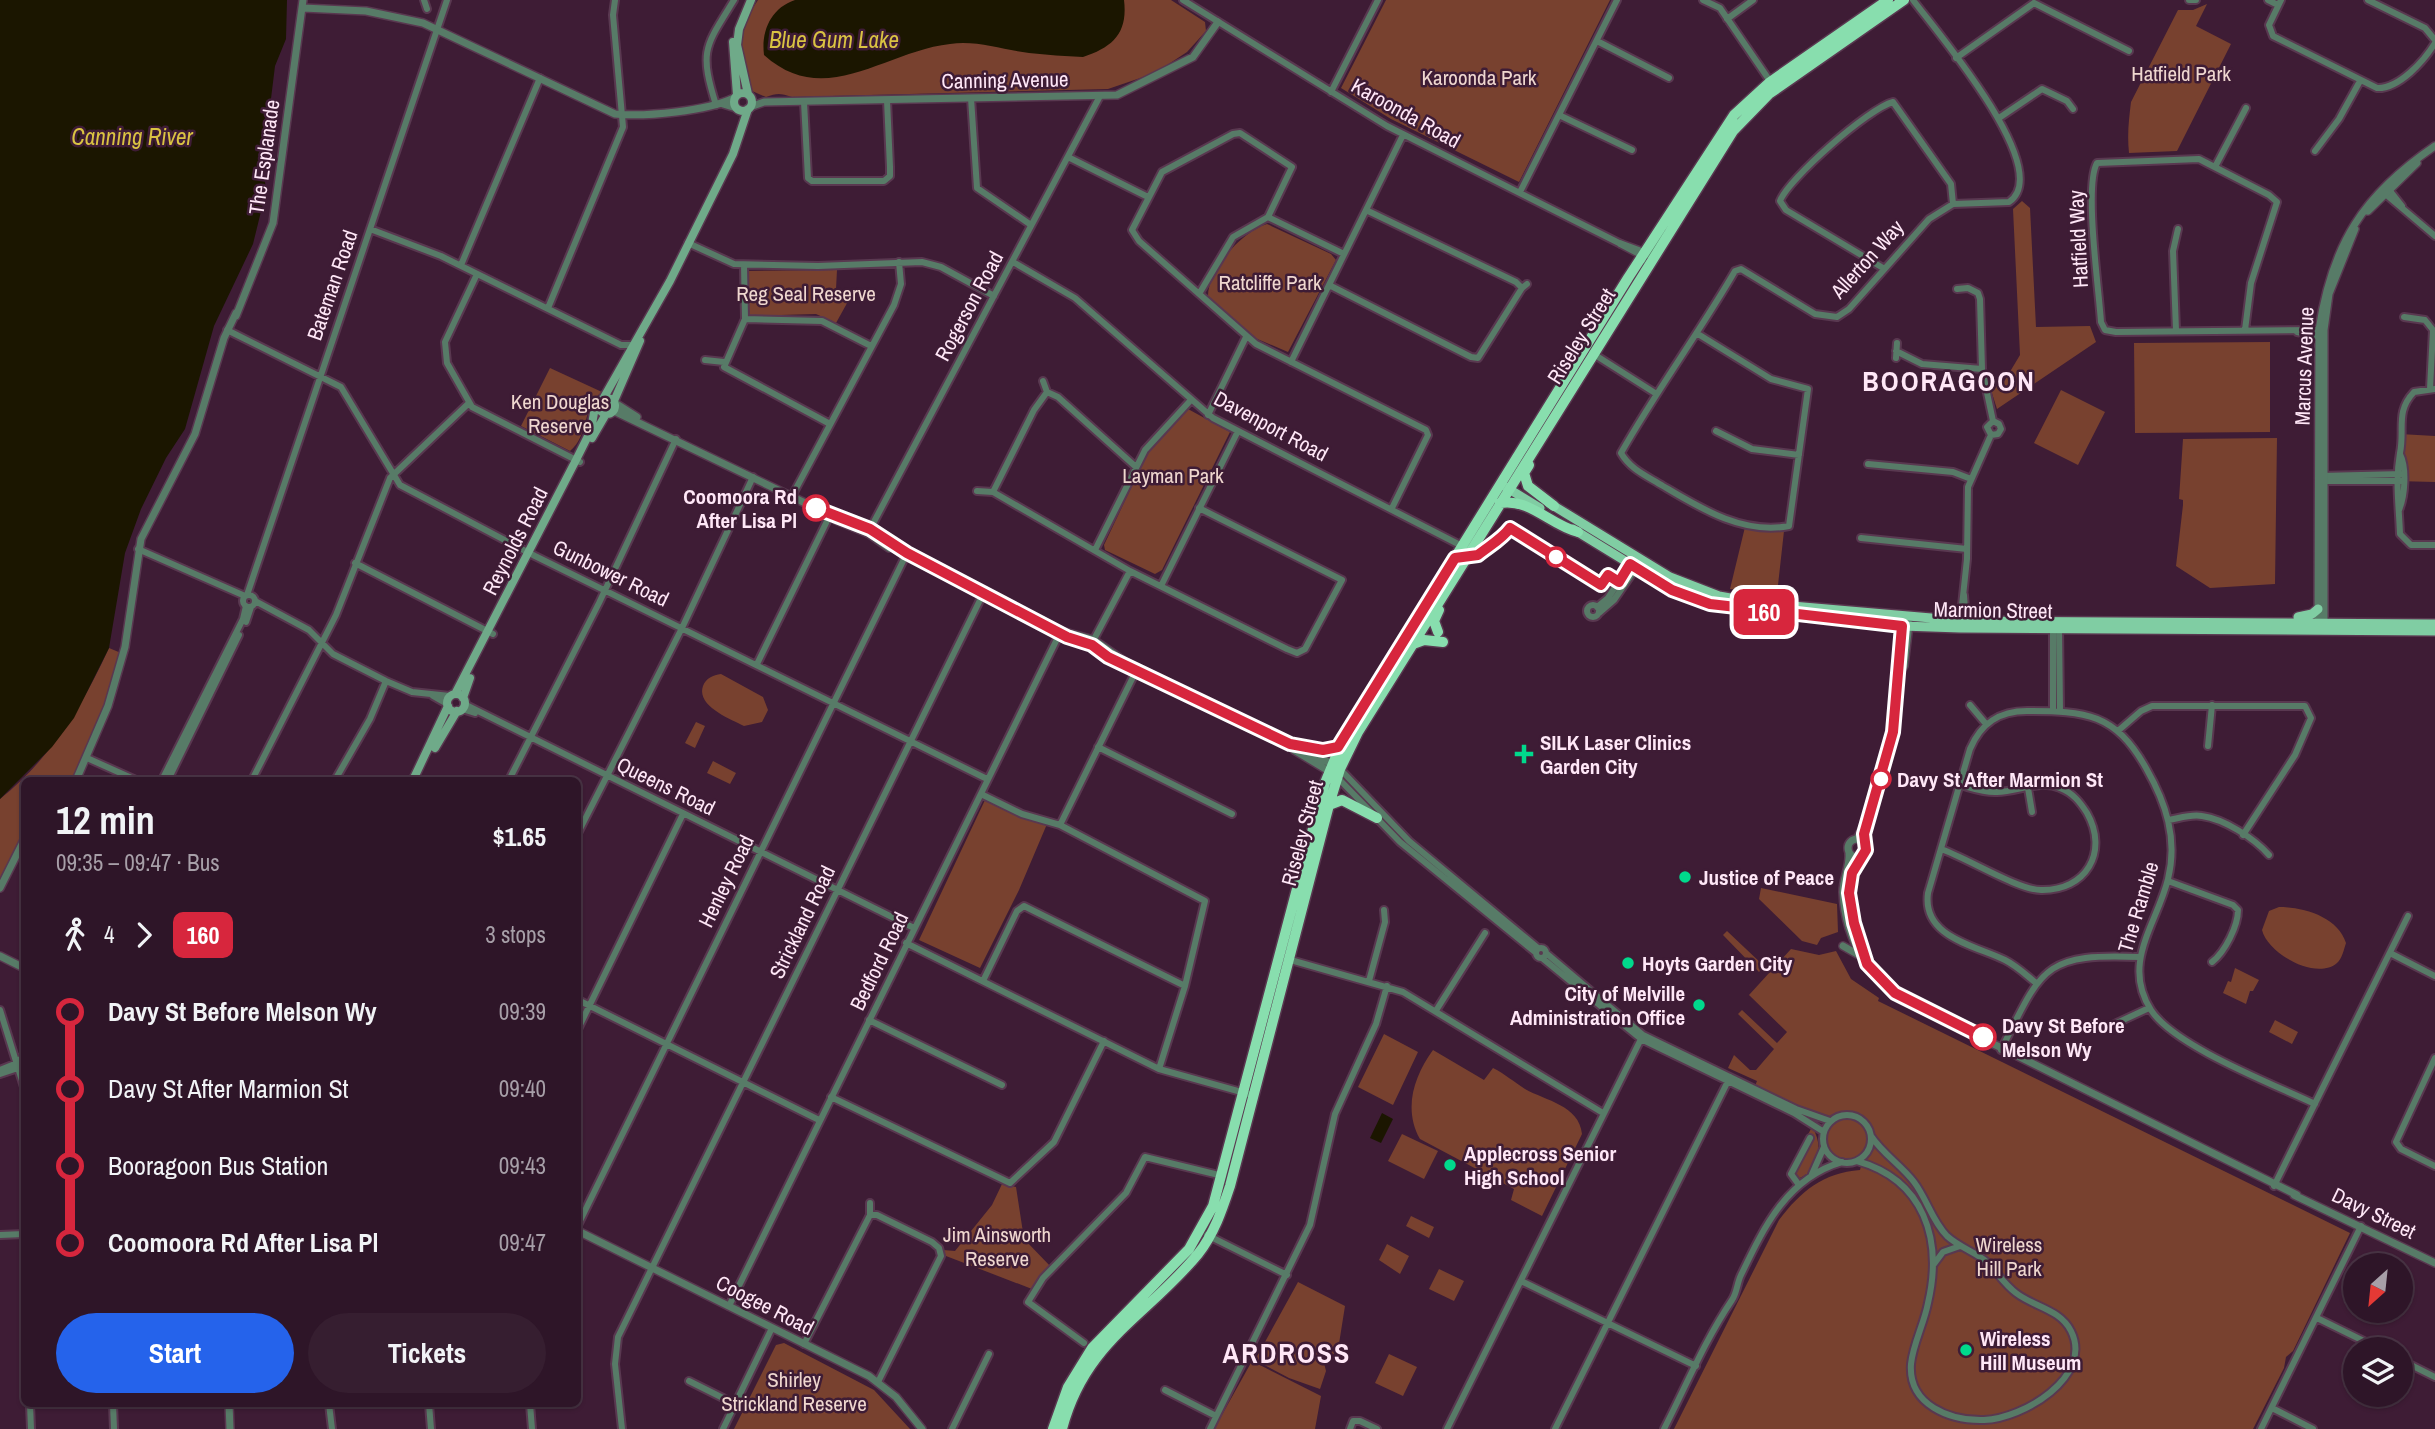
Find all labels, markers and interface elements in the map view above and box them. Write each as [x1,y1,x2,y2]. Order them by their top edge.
water label: Blue Gum Lake [769,24,899,55]
park label: Hatfield Park [2131,59,2231,88]
park label: Karoonda Park [1422,63,1537,92]
street label: Canning Avenue [941,64,1069,96]
street label: Karoonda Road [1346,71,1466,155]
street label: The Esplanade [242,98,286,216]
water label: Canning River [71,121,194,152]
street label: Hatfield Way [2061,189,2095,289]
street label: Allerton Way [1823,213,1910,305]
street label: Bateman Road [300,226,364,344]
street label: Rogerson Road [928,246,1010,366]
park label: Ratcliffe Park [1218,268,1322,297]
park label: Reg Seal Reserve [736,279,876,308]
street label: Riseley Street [1540,282,1622,390]
street label: Marcus Avenue [2287,306,2321,426]
district label: BOORAGOON [1862,362,2036,400]
street label: Davenport Road [1209,384,1333,468]
park label: Ken Douglas Reserve [511,387,609,440]
park label: Layman Park [1122,461,1224,490]
street label: Reynolds Road [475,482,555,600]
place label: Coomoora Rd After Lisa Pl [683,482,797,535]
marker: Coomoora Rd After Lisa Pl [803,495,829,521]
street label: Gunbower Road [548,532,674,614]
unlabelled marker [1546,547,1566,567]
line badge: 160 [1724,589,1804,635]
street label: Marmion Street [1933,594,2053,626]
text: 160 [1748,596,1780,628]
place label: SILK Laser Clinics Garden City [1540,728,1691,781]
marker: SILK Laser Clinics Garden City [1514,744,1534,764]
street label: Queens Road [612,750,720,822]
place label: Davy St After Marmion St [1897,765,2103,794]
marker: Davy St After Marmion St [1871,769,1891,789]
street label: Riseley Street [1274,777,1330,889]
text: 12 min [56,795,155,846]
text: $1.65 [493,819,546,854]
street label: Henley Road [691,830,761,932]
text: 09:35 – 09:47 · Bus [56,847,220,878]
street label: The Ramble [2110,858,2166,956]
street label: Strickland Road [762,861,842,983]
place label: Justice of Peace [1699,863,1834,892]
marker: Justice of Peace [1677,869,1693,885]
street label: Bedford Road [843,907,915,1015]
icon: walk [56,916,94,954]
icon: forward [125,916,163,954]
text: 4 [104,919,115,950]
text: 160 [187,919,219,951]
text: 3 stops [485,919,546,950]
place label: Hoyts Garden City [1642,949,1793,978]
marker: Hoyts Garden City [1620,955,1636,971]
place label: City of Melville Administration Office [1510,979,1685,1032]
text: Davy St Before Melson Wy [108,994,377,1029]
text: 09:39 [499,996,546,1027]
marker: City of Melville Administration Office [1691,997,1707,1013]
place label: Davy St Before Melson Wy [2002,1011,2125,1064]
marker: Davy St Before Melson Wy [1970,1024,1996,1050]
text: Davy St After Marmion St [108,1071,349,1106]
text: 09:40 [499,1073,546,1104]
place label: Applecross Senior High School [1464,1139,1616,1192]
text: Booragoon Bus Station [108,1148,328,1183]
text: 09:43 [499,1150,546,1181]
marker: Applecross Senior High School [1442,1157,1458,1173]
street label: Davy Street [2327,1180,2421,1246]
park label: Jim Ainsworth Reserve [943,1220,1051,1273]
text: Coomoora Rd After Lisa Pl [108,1225,379,1260]
text: 09:47 [499,1227,546,1258]
park label: Wireless Hill Park [1976,1230,2042,1283]
north arrow [2343,1253,2413,1323]
map controls [2343,1253,2413,1407]
street label: Coogee Road [711,1268,819,1342]
button: Start [56,1313,294,1393]
button: Tickets [308,1313,546,1393]
place label: Wireless Hill Museum [1980,1324,2081,1377]
district label: ARDROSS [1223,1334,1351,1372]
button: layers [2343,1337,2413,1407]
marker: Wireless Hill Museum [1958,1342,1974,1358]
park label: Shirley Strickland Reserve [721,1365,867,1418]

